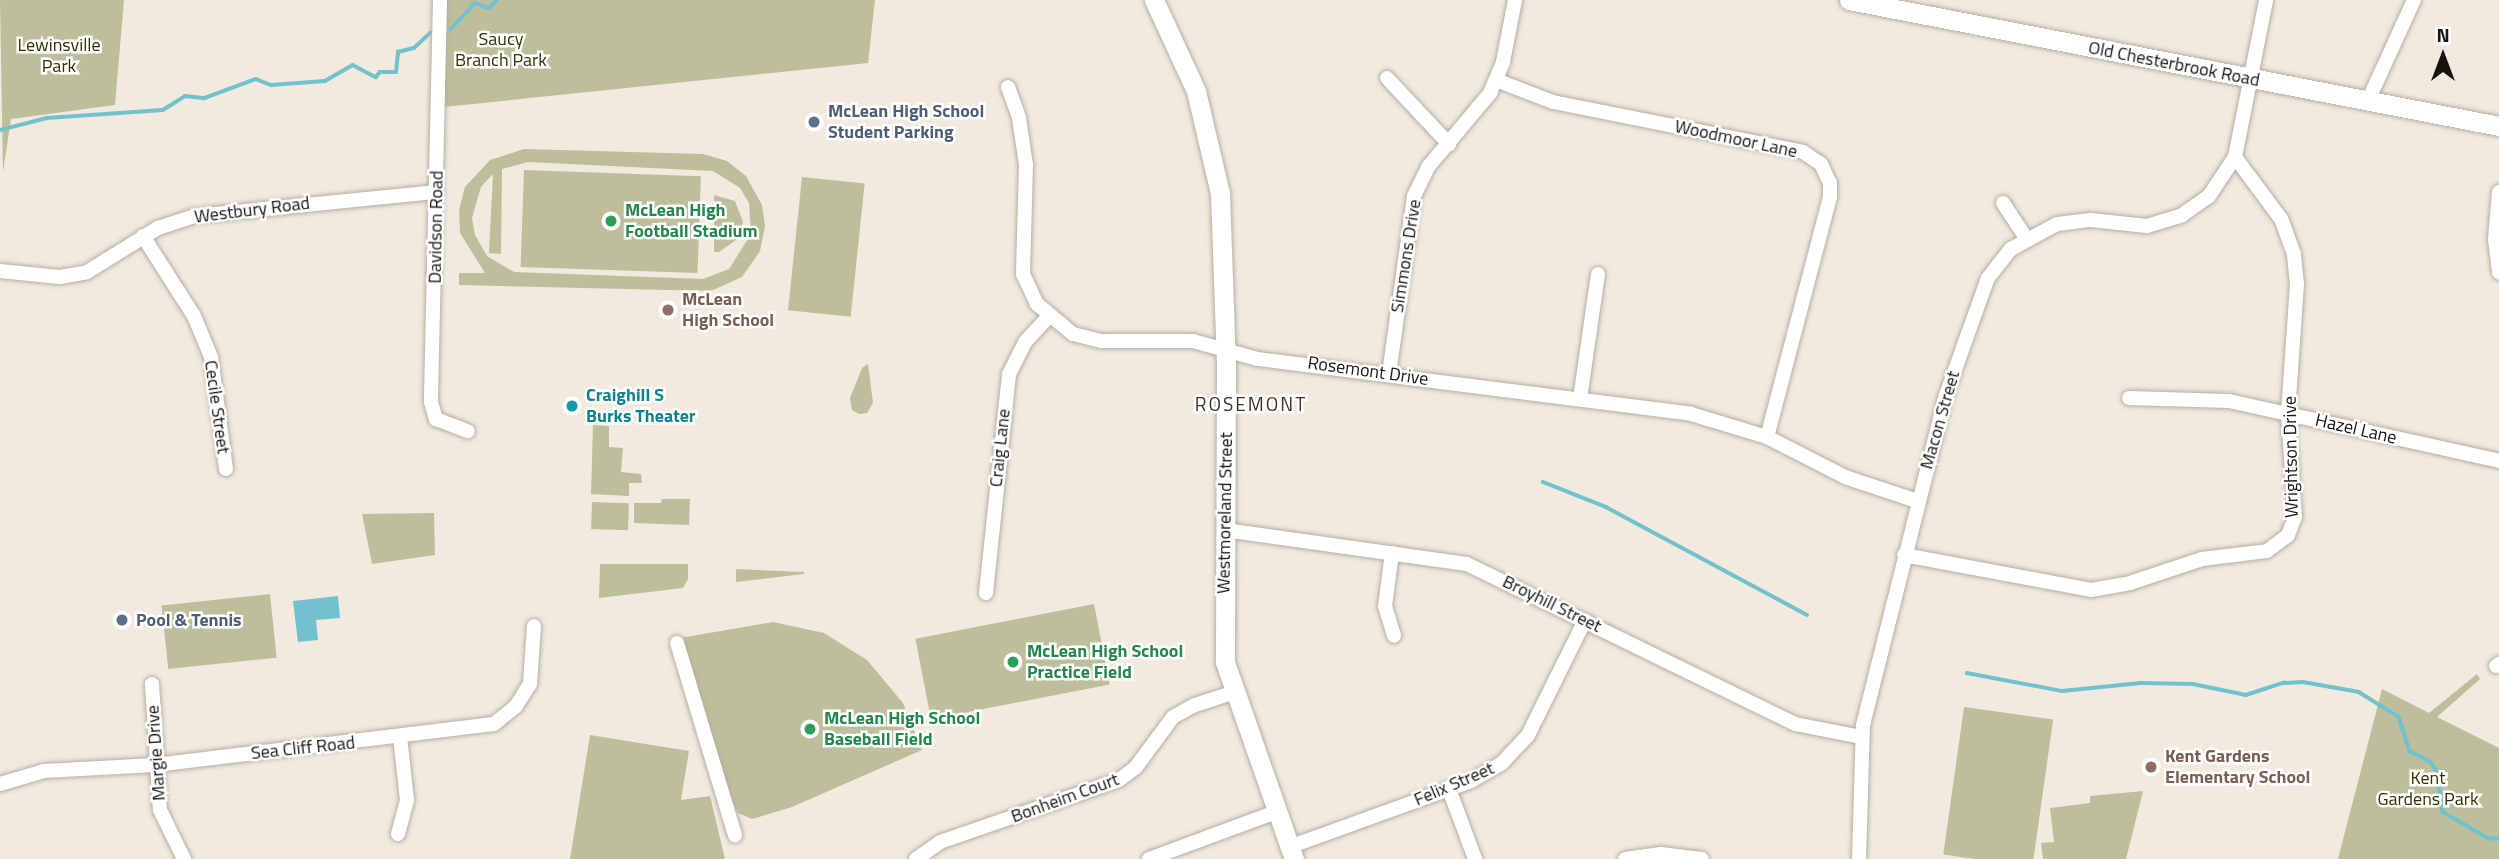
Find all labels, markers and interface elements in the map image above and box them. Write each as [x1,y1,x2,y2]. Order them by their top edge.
text: N [2436,20,2450,49]
north arrow [2408,21,2478,91]
park label: Saucy Branch Park [455,29,547,72]
park label: Lewinsville Park [17,35,101,78]
street label: Old Chesterbrook Road [2086,37,2262,91]
place label: McLean High School Student Parking [828,101,984,144]
marker: McLean High School Student Parking [806,114,822,130]
street label: Woodmoor Lane [1673,115,1799,163]
street label: Davidson Road [424,170,448,284]
street label: Westbury Road [193,192,311,228]
street label: Simmons Drive [1386,198,1426,314]
place label: McLean High Football Stadium [625,200,758,242]
marker: McLean High Football Stadium [603,213,619,229]
place label: McLean High School [682,289,774,332]
marker: McLean High School [660,302,676,318]
street label: Rosemont Drive [1306,352,1430,390]
street label: Cecile Street [200,359,234,455]
street label: Macon Street [1916,368,1964,472]
place label: Craighill S Burks Theater [586,385,696,428]
district label: ROSEMONT [1196,393,1306,415]
street label: Wrightson Drive [2279,396,2303,518]
marker: Craighill S Burks Theater [564,398,580,414]
street label: Craig Lane [985,408,1015,488]
street label: Hazel Lane [2313,409,2399,449]
street label: Westmoreland Street [1213,432,1237,594]
street label: Broyhill Street [1499,571,1605,637]
place label: Pool & Tennis [136,609,242,631]
marker: Pool & Tennis [114,612,130,628]
place label: McLean High School Practice Field [1027,641,1183,684]
marker: McLean High School Practice Field [1005,654,1021,670]
street label: Margie Drive [142,704,170,802]
place label: McLean High School Baseball Field [824,708,980,750]
marker: McLean High School Baseball Field [802,721,818,737]
street label: Sea Cliff Road [250,732,356,764]
place label: Kent Gardens Elementary School [2165,746,2310,788]
street label: Felix Street [1411,757,1497,811]
marker: Kent Gardens Elementary School [2143,759,2159,775]
street label: Bonheim Court [1008,768,1122,828]
park label: Kent Gardens Park [2377,768,2479,810]

